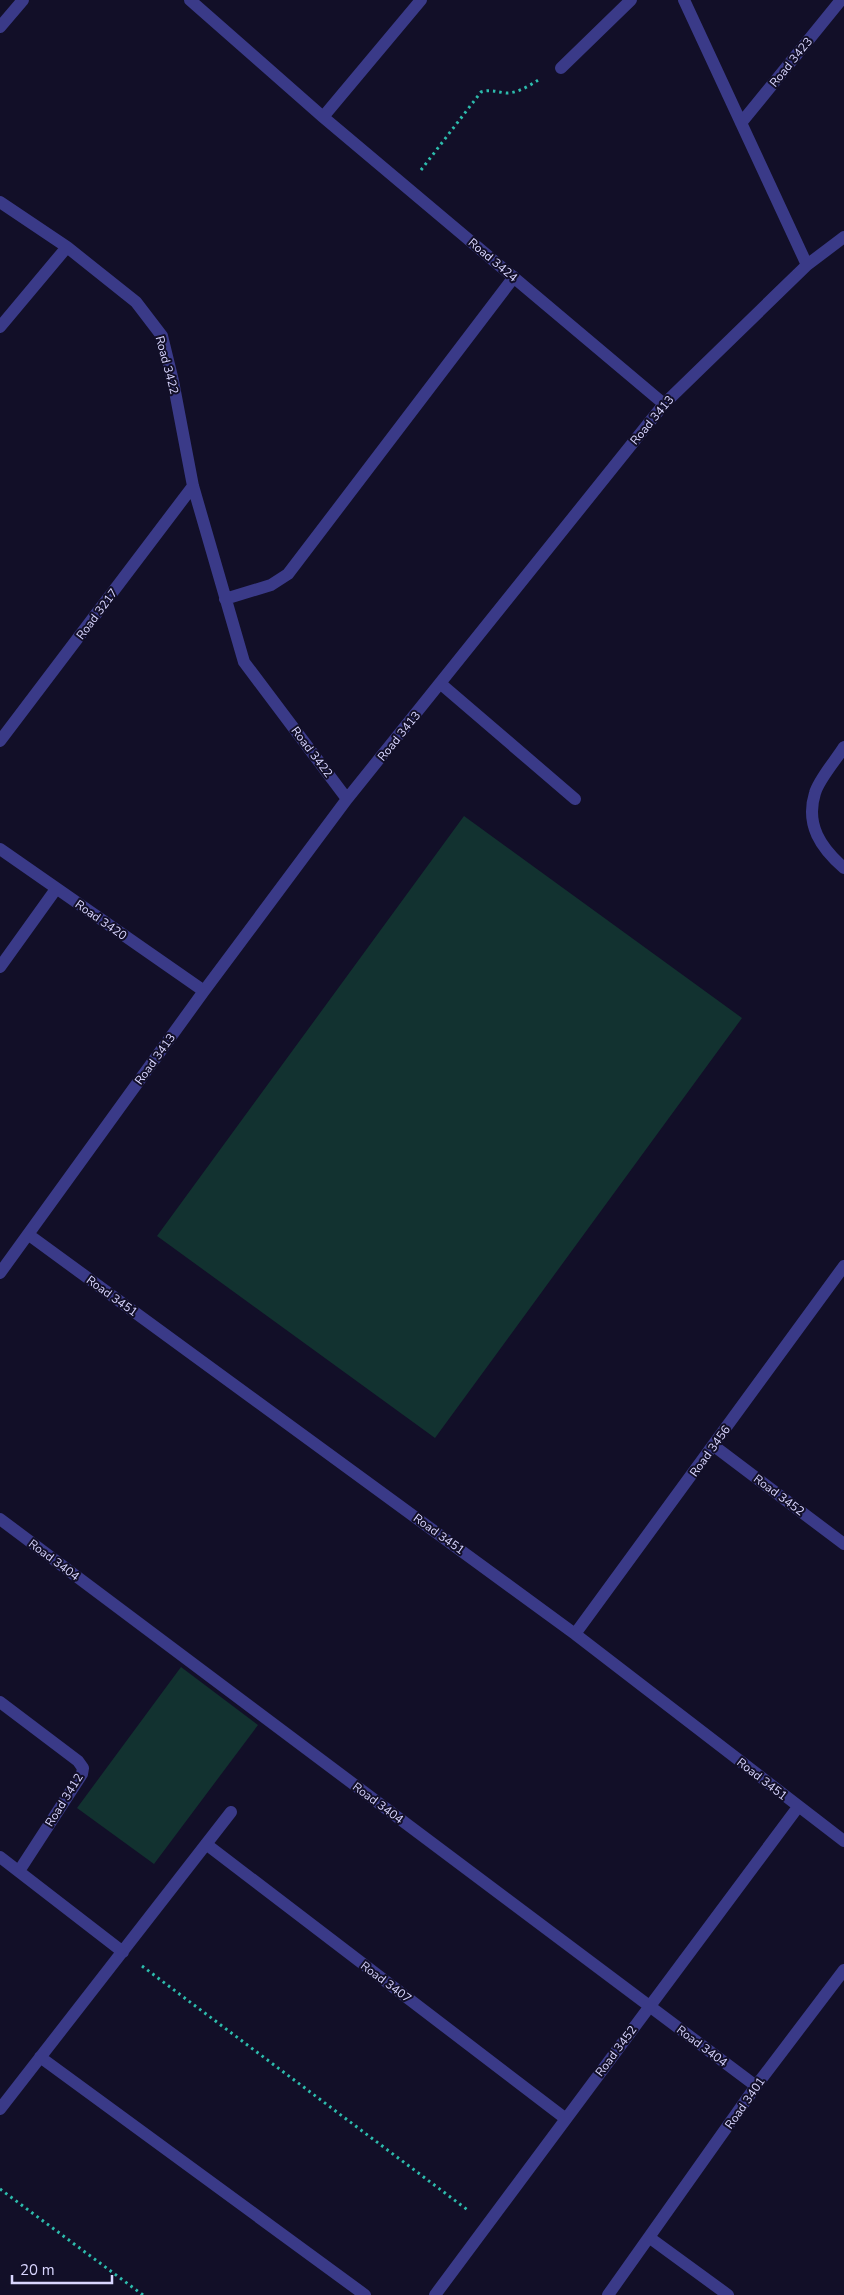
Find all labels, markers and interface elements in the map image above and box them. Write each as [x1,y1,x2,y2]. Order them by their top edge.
street label: Road 3423 [766,34,816,90]
street label: Road 3424 [465,235,521,285]
street label: Road 3422 [152,334,182,396]
street label: Road 3413 [627,392,677,448]
street label: Road 3217 [73,585,121,643]
street label: Road 3413 [374,708,424,764]
street label: Road 3422 [288,723,336,781]
street label: Road 3420 [72,896,130,944]
street label: Road 3413 [131,1030,179,1088]
street label: Road 3451 [83,1272,141,1320]
street label: Road 3456 [686,1422,734,1480]
street label: Road 3452 [750,1471,808,1519]
street label: Road 3451 [410,1510,468,1558]
street label: Road 3404 [25,1536,83,1584]
street label: Road 3451 [734,1754,790,1804]
street label: Road 3412 [41,1770,87,1830]
street label: Road 3404 [349,1779,407,1827]
street label: Road 3407 [357,1958,415,2006]
street label: Road 3452 [592,2022,640,2080]
street label: Road 3404 [673,2022,731,2070]
street label: Road 3401 [721,2074,769,2132]
scale bar [12,2252,112,2284]
text: 20 m [20,2260,55,2280]

